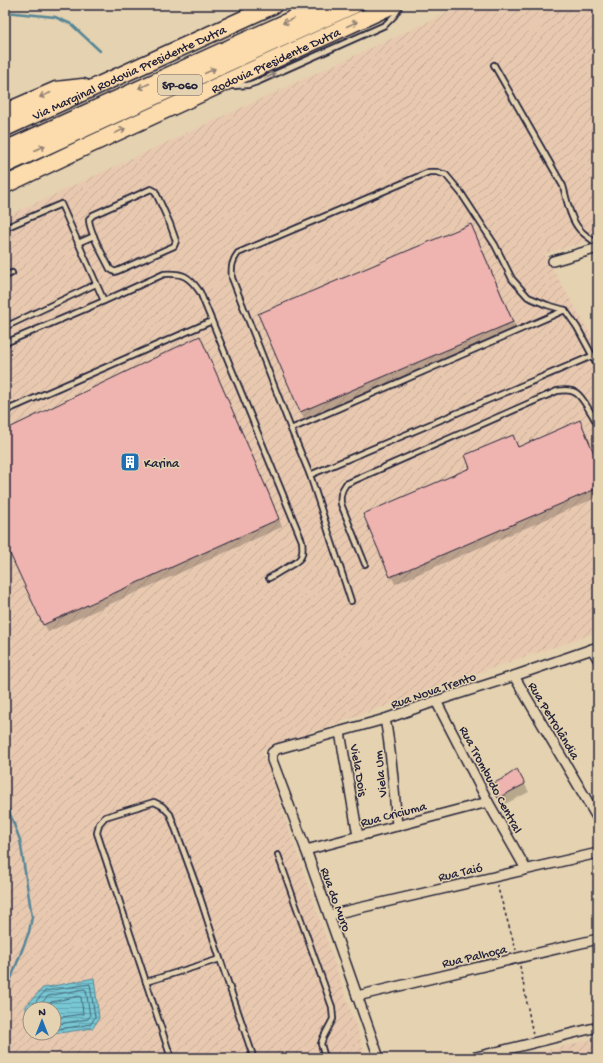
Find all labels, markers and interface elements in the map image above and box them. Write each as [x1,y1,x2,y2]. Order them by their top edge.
one-way arrow [283,18,295,25]
one-way arrow [346,20,358,27]
street label: Via Marginal Rodovia Presidente Dutra [30,23,230,125]
street label: Rodovia Presidente Dutra [209,25,344,98]
one-way arrow [203,67,215,74]
one-way arrow [264,72,276,79]
road number: SP-060 [158,75,202,95]
one-way arrow [139,83,151,90]
one-way arrow [39,91,51,99]
one-way arrow [114,127,126,134]
one-way arrow [34,144,46,152]
building icon: Karina [119,451,141,473]
place label: Karina [144,457,180,472]
street label: Rua Nova Trento [389,670,479,713]
street label: Rua Petrolândia [524,679,583,763]
street label: Rua Trombudo Central [455,724,524,836]
street label: Viela Dois [345,742,370,799]
street label: Viela Um [372,750,391,799]
street label: Rua Criciuma [359,799,429,831]
street label: Rua Taió [437,861,484,886]
street label: Rua do Muro [316,866,353,934]
street label: Rua Palhoça [441,943,509,972]
north arrow [22,1001,62,1041]
text: N [38,1007,46,1019]

